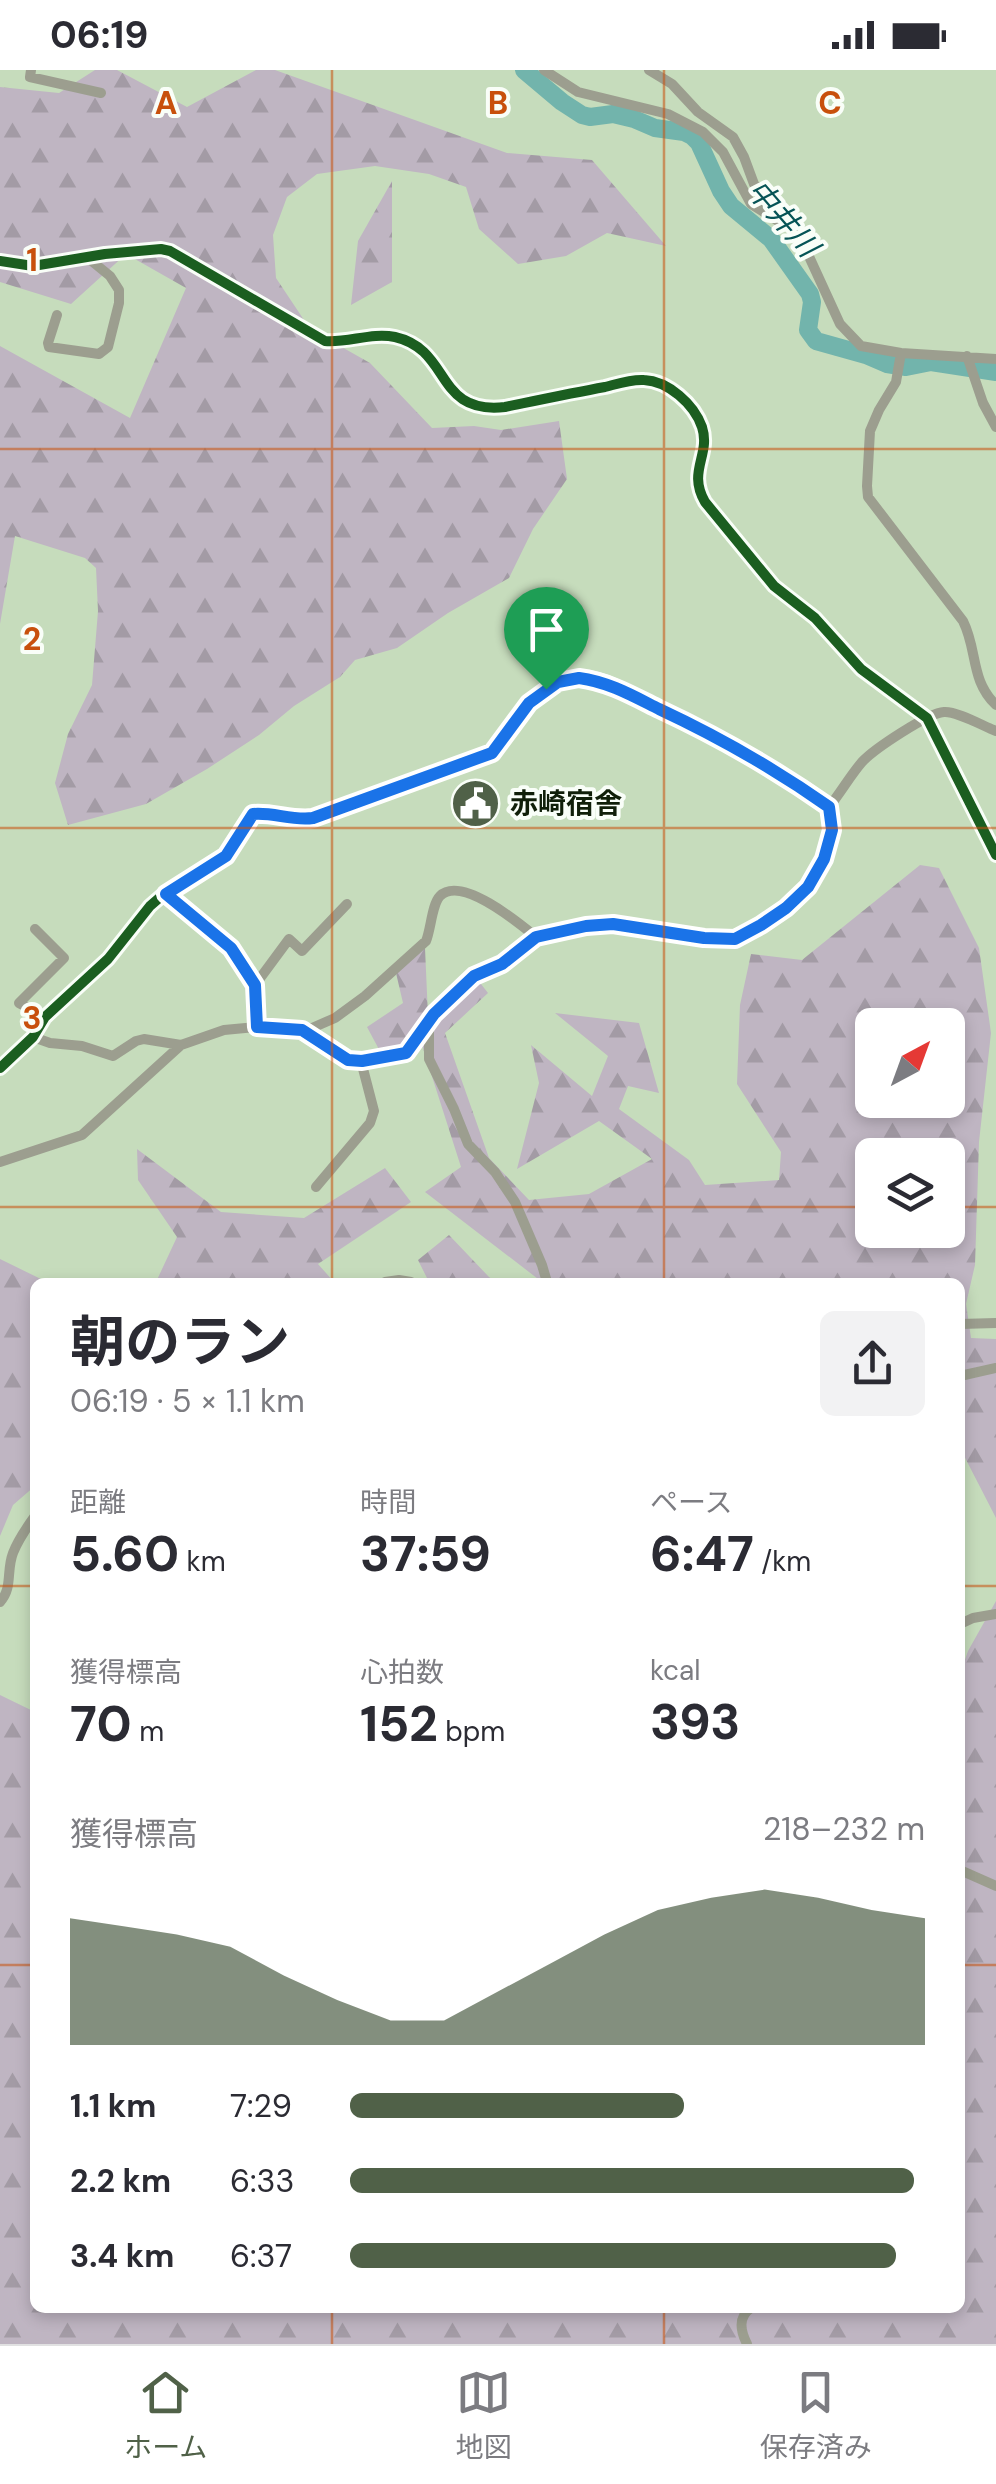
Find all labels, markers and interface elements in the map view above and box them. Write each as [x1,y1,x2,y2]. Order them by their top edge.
text: 06:19 [50,10,148,60]
text: A [155,82,177,124]
text: B [488,82,508,124]
text: C [818,82,842,124]
water label: 中井川 [739,171,829,267]
text: 1 [26,239,38,281]
pin [504,587,589,690]
icon: arrive [519,602,574,657]
text: 2 [23,618,41,660]
public building icon: 赤崎宿舎 [449,777,501,829]
place label: 赤崎宿舎 [510,785,622,822]
text: 3 [22,997,42,1039]
north arrow [855,1008,965,1118]
map controls [855,1008,965,1248]
button: layers [855,1138,965,1248]
text: 朝のラン [70,1306,290,1378]
button: share [820,1311,925,1416]
text: 06:19 · 5 × 1.1 km [70,1380,305,1422]
text: 距離 [70,1484,126,1521]
text: 時間 [360,1484,416,1521]
text: ペース [650,1484,733,1521]
text: 5.60 [70,1521,179,1587]
text: 37:59 [360,1521,491,1587]
text: 6:47 [650,1521,754,1587]
text: km [179,1543,226,1580]
text: /km [754,1543,811,1580]
text: kcal [650,1652,701,1689]
text: 獲得標高 [70,1654,182,1691]
text: 心拍数 [360,1654,444,1691]
text: 393 [650,1689,741,1755]
text: 70 [70,1691,132,1757]
text: 152 [360,1691,438,1757]
text: m [132,1713,164,1750]
text: bpm [438,1713,505,1750]
text: 218–232 m [763,1808,925,1850]
text: 獲得標高 [70,1813,198,1855]
text: 1.1 km [70,2085,156,2127]
text: 7:29 [230,2085,292,2127]
text: 2.2 km [70,2160,171,2202]
text: 6:33 [230,2160,294,2202]
text: 3.4 km [70,2235,174,2277]
text: 6:37 [230,2235,292,2277]
tab: ホーム [124,2365,207,2466]
tab: 地図 [456,2365,512,2466]
tab: 保存済み [760,2365,872,2466]

